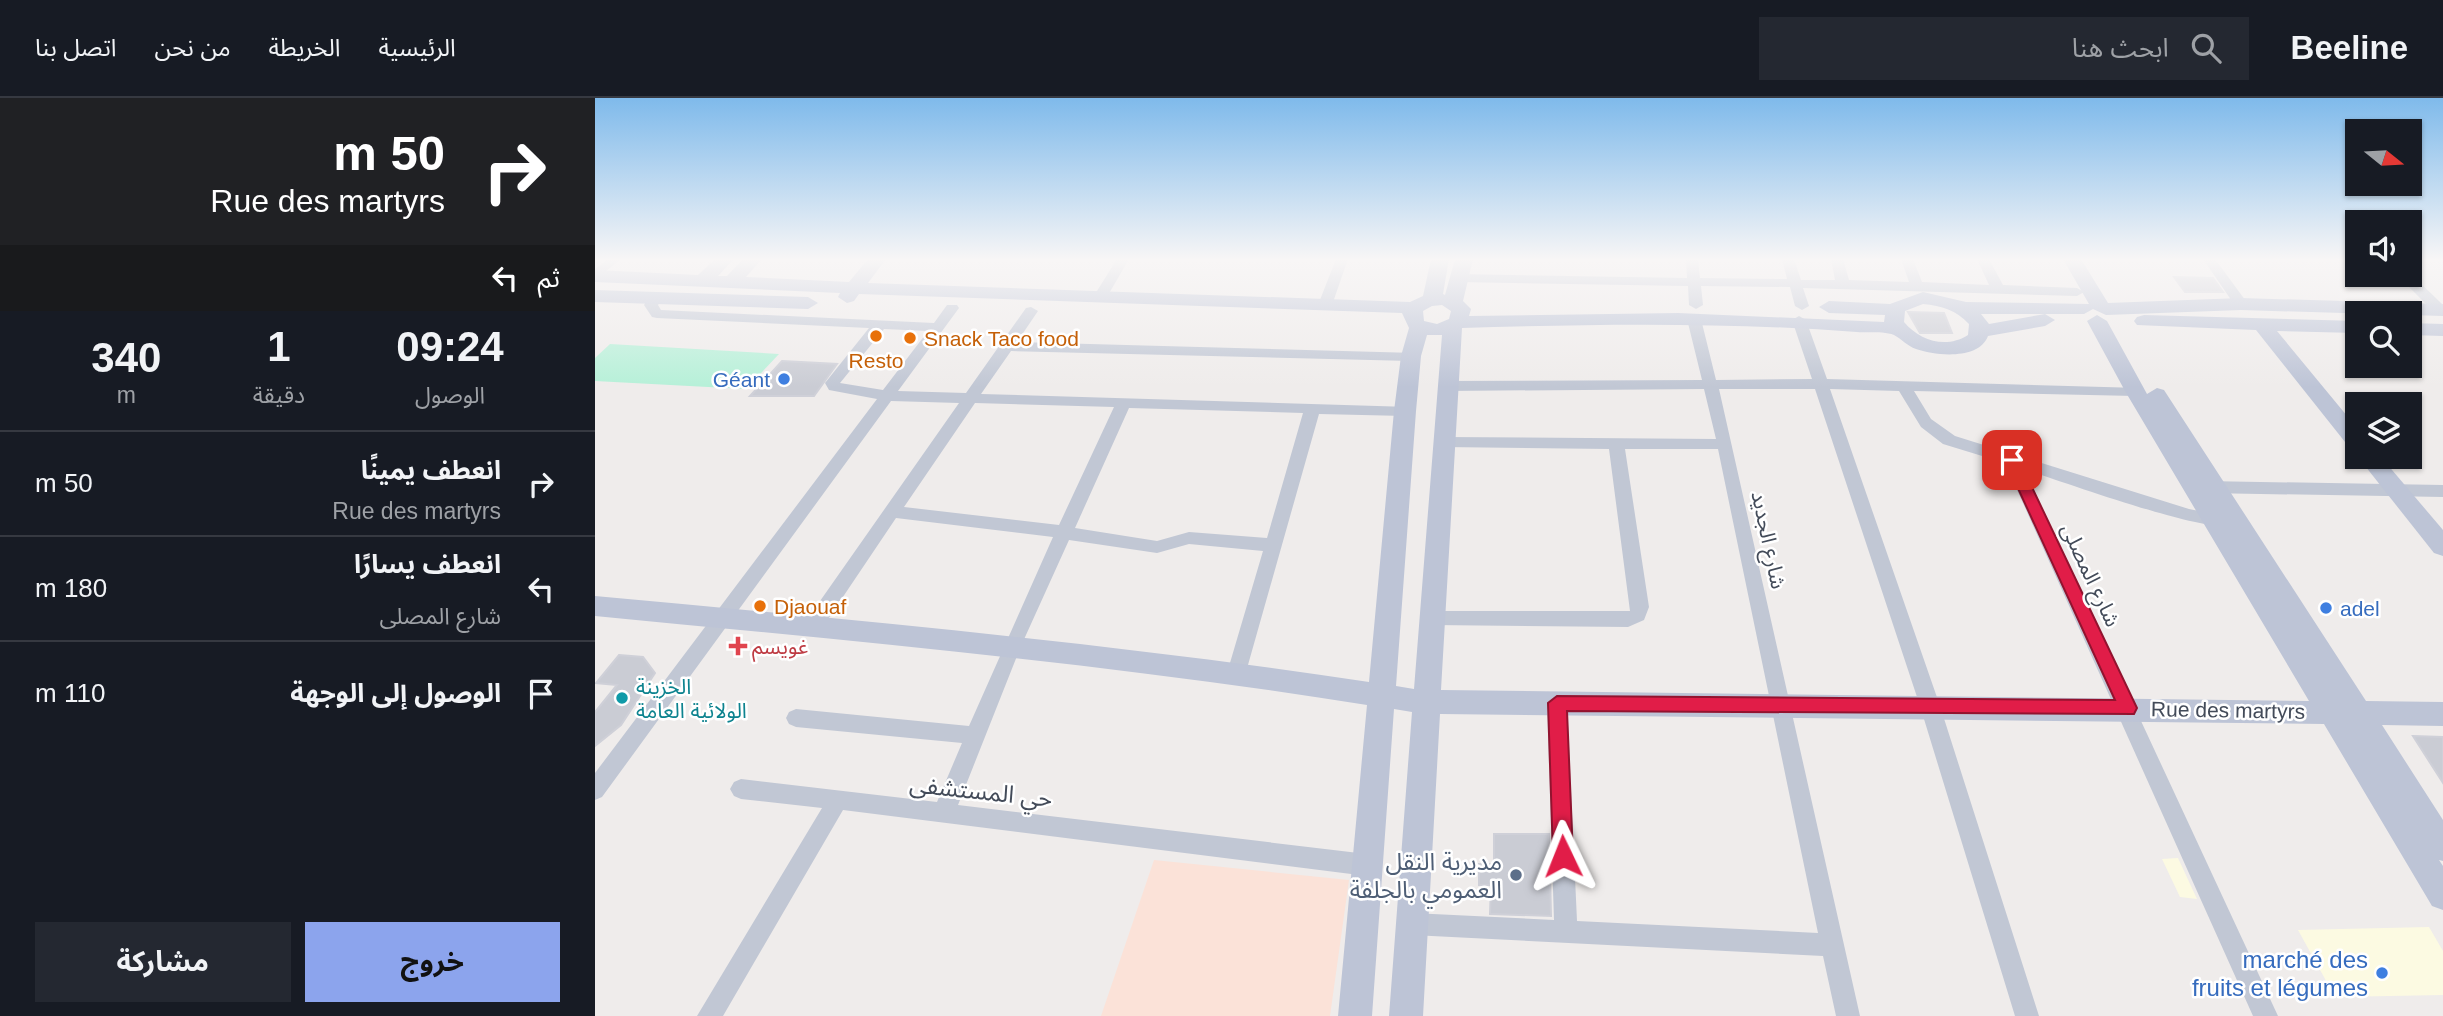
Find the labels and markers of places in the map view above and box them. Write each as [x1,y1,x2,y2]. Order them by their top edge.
place label: Snack Taco food [924,327,1079,350]
marker: Resto [868,328,884,344]
marker: Snack Taco food [902,330,918,346]
place label: Resto [849,349,903,372]
place label: Géant [713,368,770,391]
marker: Géant [776,371,792,387]
pin [1982,430,2042,490]
place label: Djaouaf [774,595,847,618]
place label: adel [2340,597,2380,620]
marker: Djaouaf [752,598,768,614]
marker: adel [2318,600,2334,616]
place label: غويسم [752,635,808,662]
marker: غويسم [730,638,746,654]
place label: الخزينة الولائية العامة [636,675,747,723]
marker: الخزينة الولائية العامة [614,690,630,706]
place label: مديرية النقل العمومي بالجلفة [1350,848,1502,908]
marker: مديرية النقل العمومي بالجلفة [1508,867,1524,883]
place label: marché des fruits et légumes [2192,946,2368,1001]
marker: marché des fruits et légumes [2374,965,2390,981]

